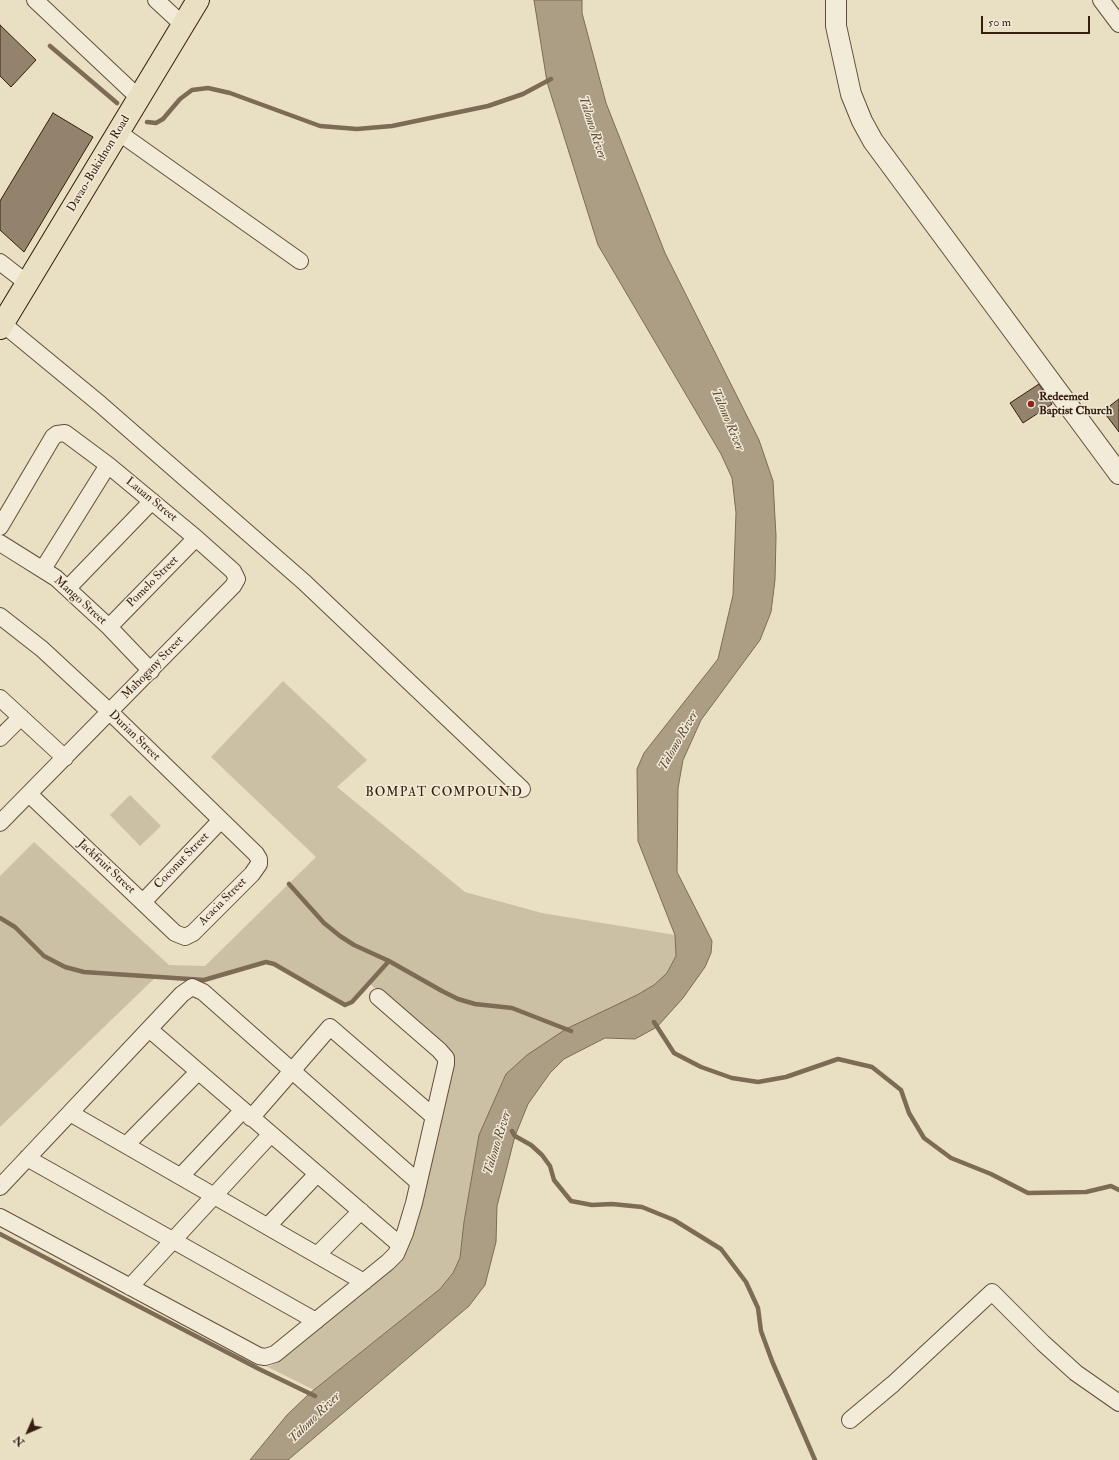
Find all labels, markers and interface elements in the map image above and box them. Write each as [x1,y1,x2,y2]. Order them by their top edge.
scale bar [983,8,1092,34]
text: 50 m [988,15,1011,30]
water label: Talomo River [574,94,610,162]
street label: Davao-Bukidnon Road [64,113,134,215]
water label: Talomo River [707,387,747,453]
place label: Redeemed Baptist Church [1039,390,1112,418]
marker: Redeemed Baptist Church [1026,399,1036,409]
street label: Lauan Street [122,475,180,525]
street label: Pomelo Street [124,553,182,611]
street label: Mango Street [51,574,109,628]
street label: Mahogany Street [119,633,187,703]
street label: Durian Street [105,708,163,764]
water label: Talomo River [656,709,702,773]
district label: BOMPAT COMPOUND [365,785,523,801]
street label: Coconut Street [152,830,212,892]
street label: Jackfruit Street [74,837,138,897]
street label: Acacia Street [196,875,250,929]
water label: Talomo River [481,1109,515,1177]
water label: Talomo River [286,1390,344,1446]
north arrow [8,1412,48,1452]
text: N [11,1433,27,1449]

